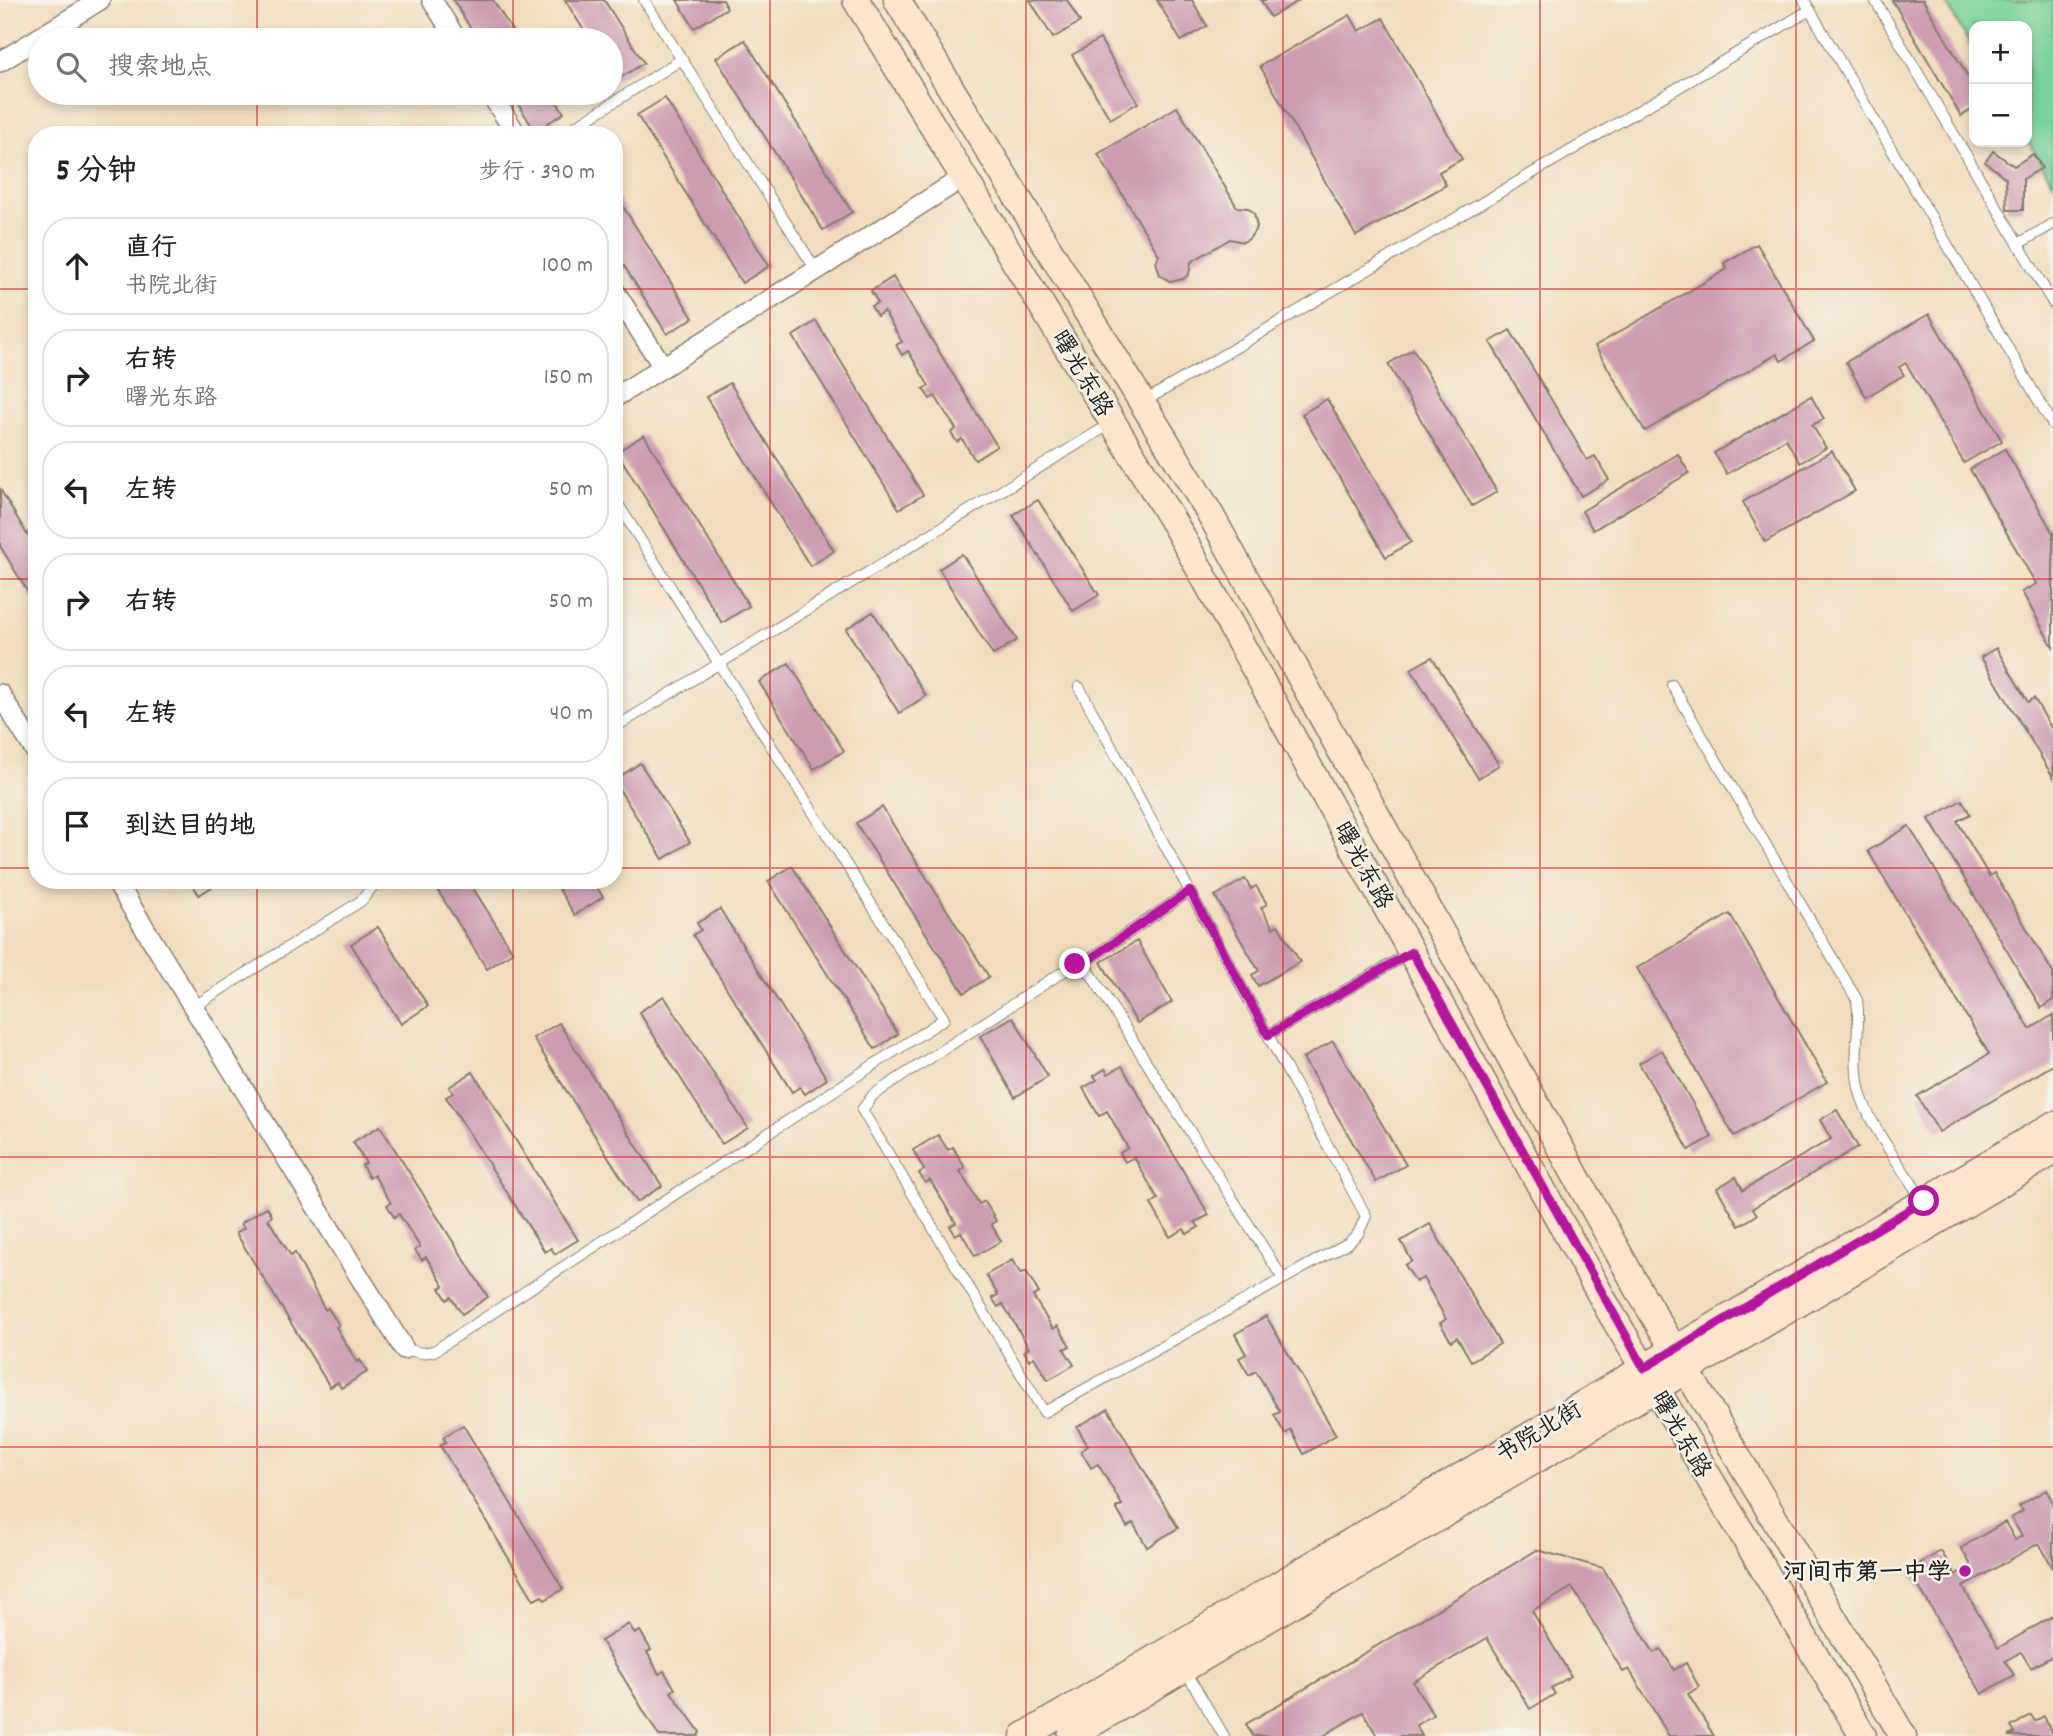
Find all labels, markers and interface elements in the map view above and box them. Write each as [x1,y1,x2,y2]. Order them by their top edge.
map controls [1969,21,2032,147]
button: + [1969,21,2032,84]
search box [28,28,623,105]
icon: search [52,48,90,86]
text: 搜索地点 [108,50,212,87]
button: − [1969,84,2032,147]
text: 5 分钟 [56,152,137,195]
text: 步行 · 390 m [479,157,595,190]
text: 直行 [125,231,177,268]
icon: ahead [58,247,96,285]
text: 100 m [542,250,593,283]
text: 书院北街 [125,271,217,304]
street label: 曙光东路 [1041,325,1120,424]
text: 右转 [125,343,177,380]
icon: right [58,359,96,397]
text: 150 m [544,362,593,395]
text: 曙光东路 [125,383,217,416]
icon: left [58,471,96,509]
text: 左转 [125,473,177,510]
text: 50 m [549,474,593,507]
icon: right [58,583,96,621]
text: 右转 [125,585,177,622]
text: 50 m [549,586,593,619]
icon: left [58,695,96,733]
text: 左转 [125,697,177,734]
text: 40 m [550,698,593,731]
icon: arrive [58,807,96,845]
text: 到达目的地 [125,809,255,846]
street label: 曙光东路 [1323,816,1400,917]
route end [1059,948,1090,979]
route start [1908,1185,1939,1216]
street label: 曙光东路 [1641,1385,1718,1486]
street label: 书院北街 [1490,1394,1589,1473]
place label: 河间市第一中学 [1783,1557,1951,1591]
marker: 河间市第一中学 [1957,1563,1973,1579]

